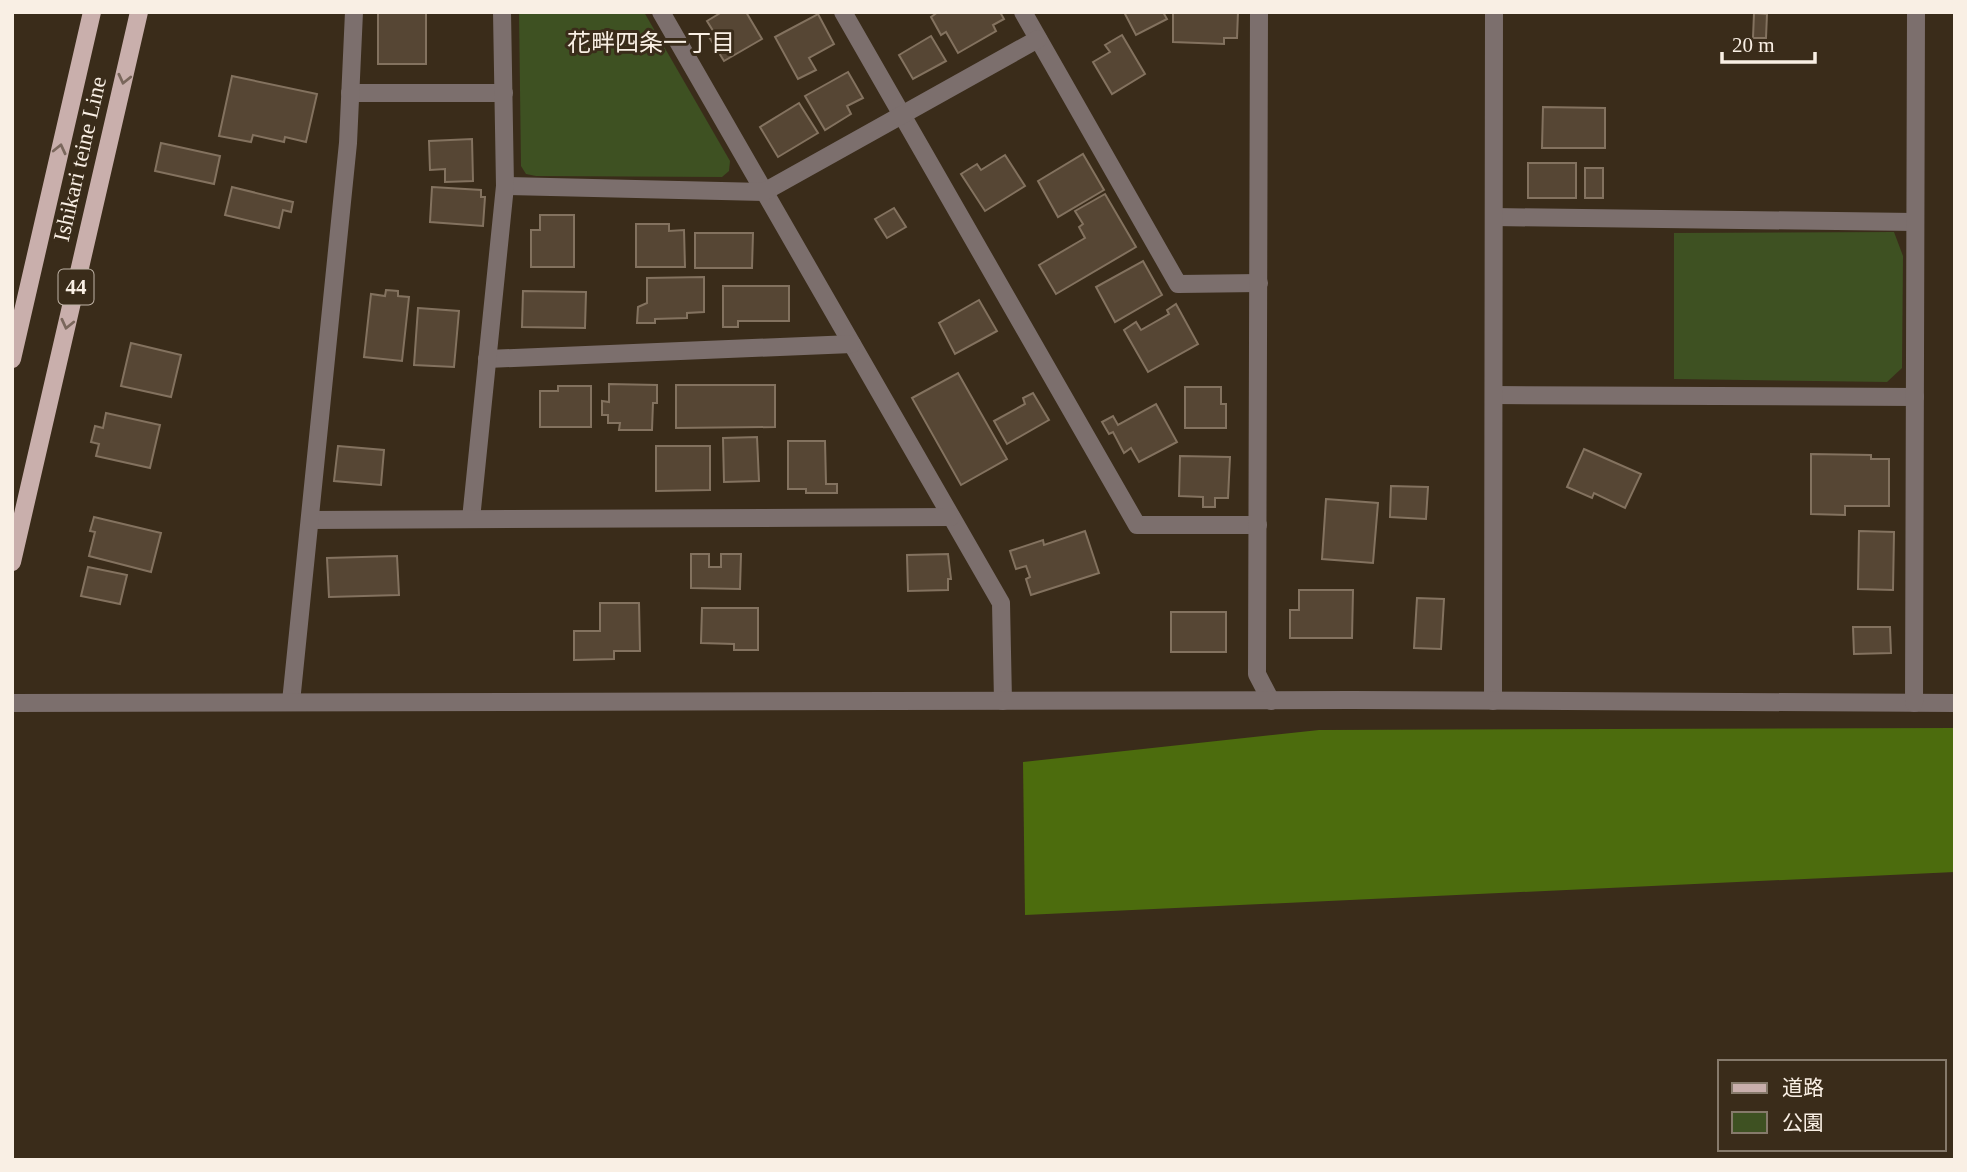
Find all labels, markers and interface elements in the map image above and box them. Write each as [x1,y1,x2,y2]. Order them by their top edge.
scale bar [1722,21,1815,65]
district label: 花畔四条一丁目 [567,30,735,56]
text: 20 m [1732,33,1775,57]
one-way arrow [118,73,132,85]
street label: Ishikari teine Line [49,74,111,244]
one-way arrow [52,143,67,155]
road number: 44 [58,270,94,304]
one-way arrow [61,318,75,330]
legend [1718,1060,1946,1151]
text: 道路 [1782,1076,1824,1100]
text: 公園 [1782,1111,1824,1135]

